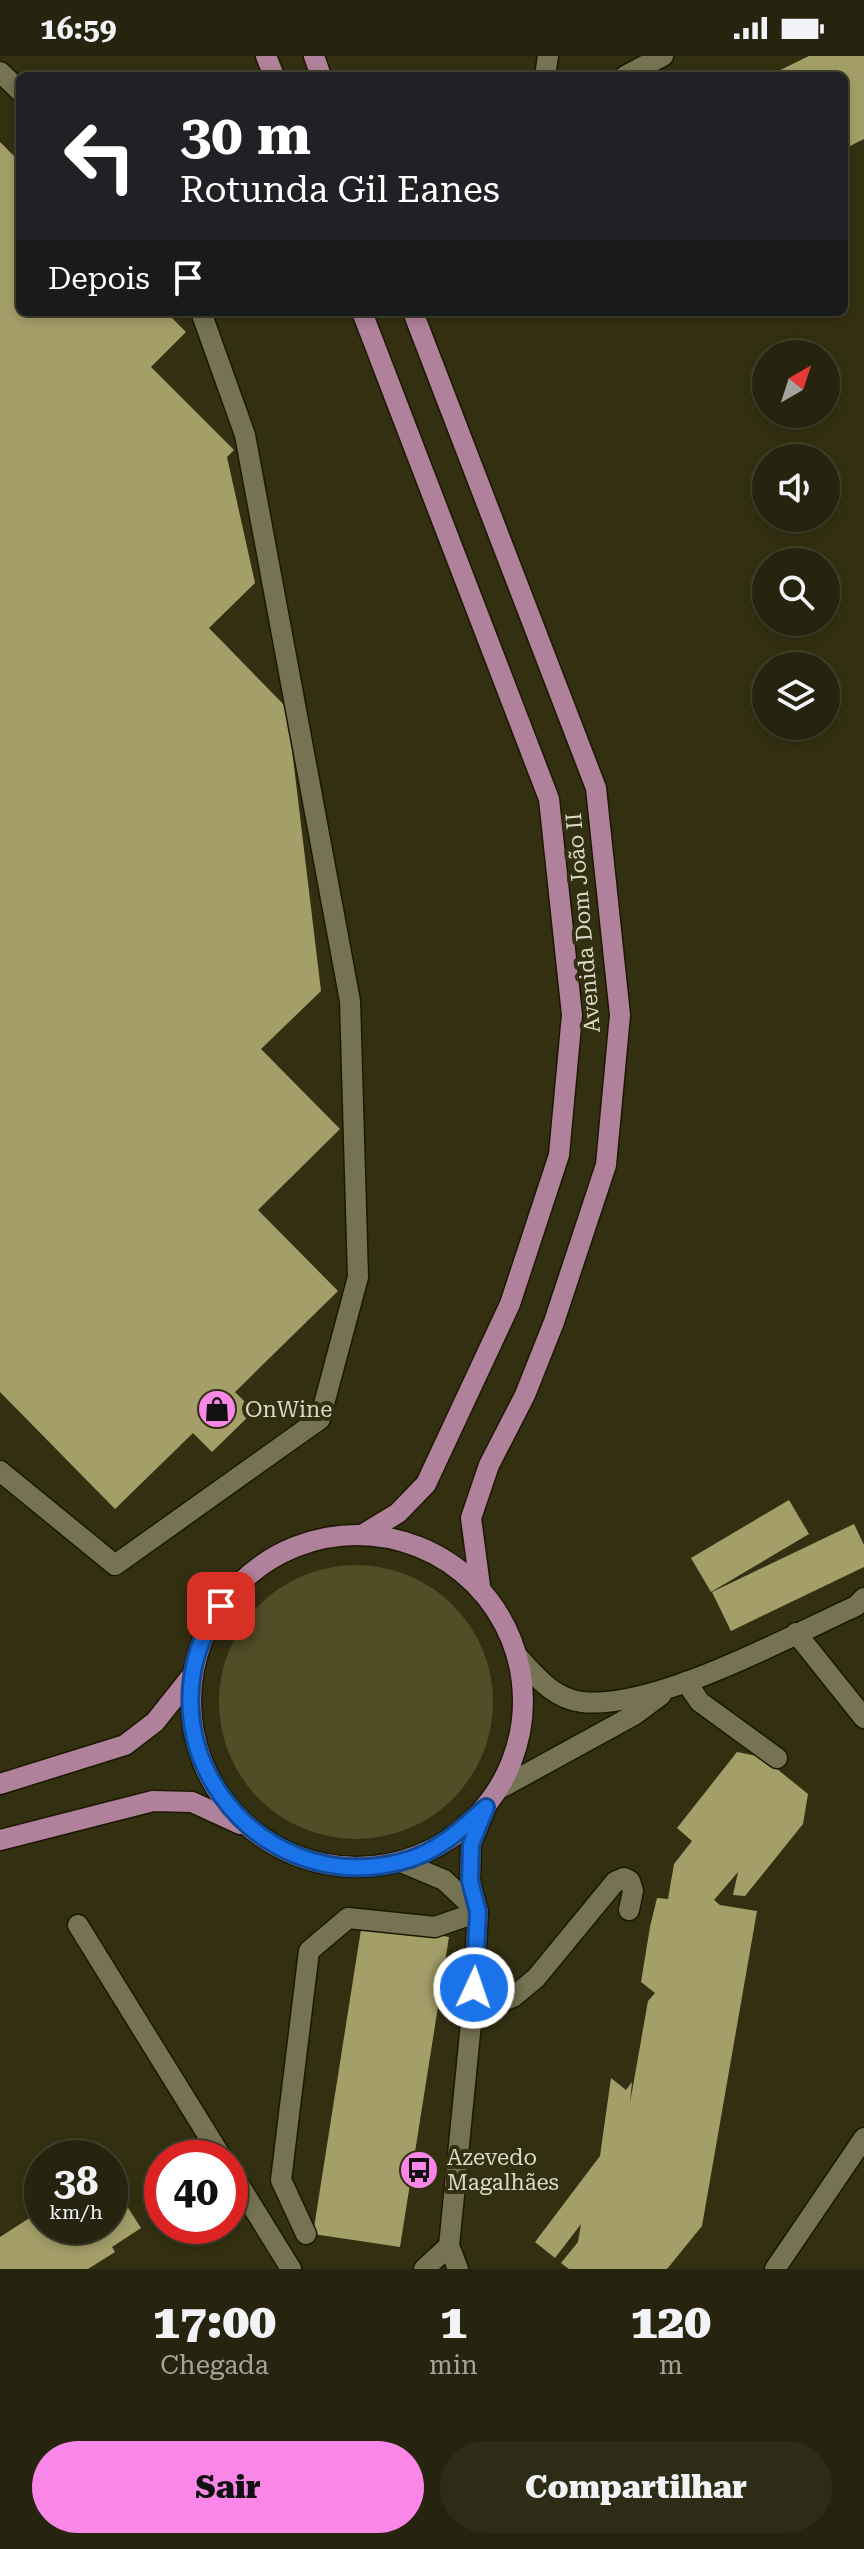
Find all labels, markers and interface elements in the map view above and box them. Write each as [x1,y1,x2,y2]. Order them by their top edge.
text: 16:59 [40,11,117,46]
text: 30 m [180,102,311,168]
icon: left [48,104,152,208]
text: Rotunda Gil Eanes [180,169,500,211]
icon: arrive [166,256,210,300]
text: Depois [48,261,150,296]
north arrow [752,340,840,428]
map controls [752,340,840,740]
button: sound [752,444,840,532]
button: search [752,548,840,636]
button: layers [752,652,840,740]
street label: Avenida Dom João II [561,812,605,1034]
shop icon: OnWine [196,1388,238,1430]
place label: OnWine [245,1397,332,1422]
pin [187,1572,255,1640]
icon: arrive [199,1584,243,1628]
position arrow [432,1946,516,2030]
speed limit sign: 40 [144,2140,248,2244]
place label: Azevedo Magalhães [447,2145,559,2195]
bus stop icon: Azevedo Magalhães [398,2149,440,2191]
text: 38 [54,2158,98,2205]
text: km/h [49,2200,103,2224]
text: 17:00 [153,2294,276,2350]
text: 1 [440,2294,467,2350]
text: 120 [631,2294,711,2350]
text: Chegada [160,2350,269,2380]
text: min [429,2350,478,2380]
text: m [659,2350,683,2380]
button: Sair [32,2441,424,2533]
button: Compartilhar [440,2441,832,2533]

